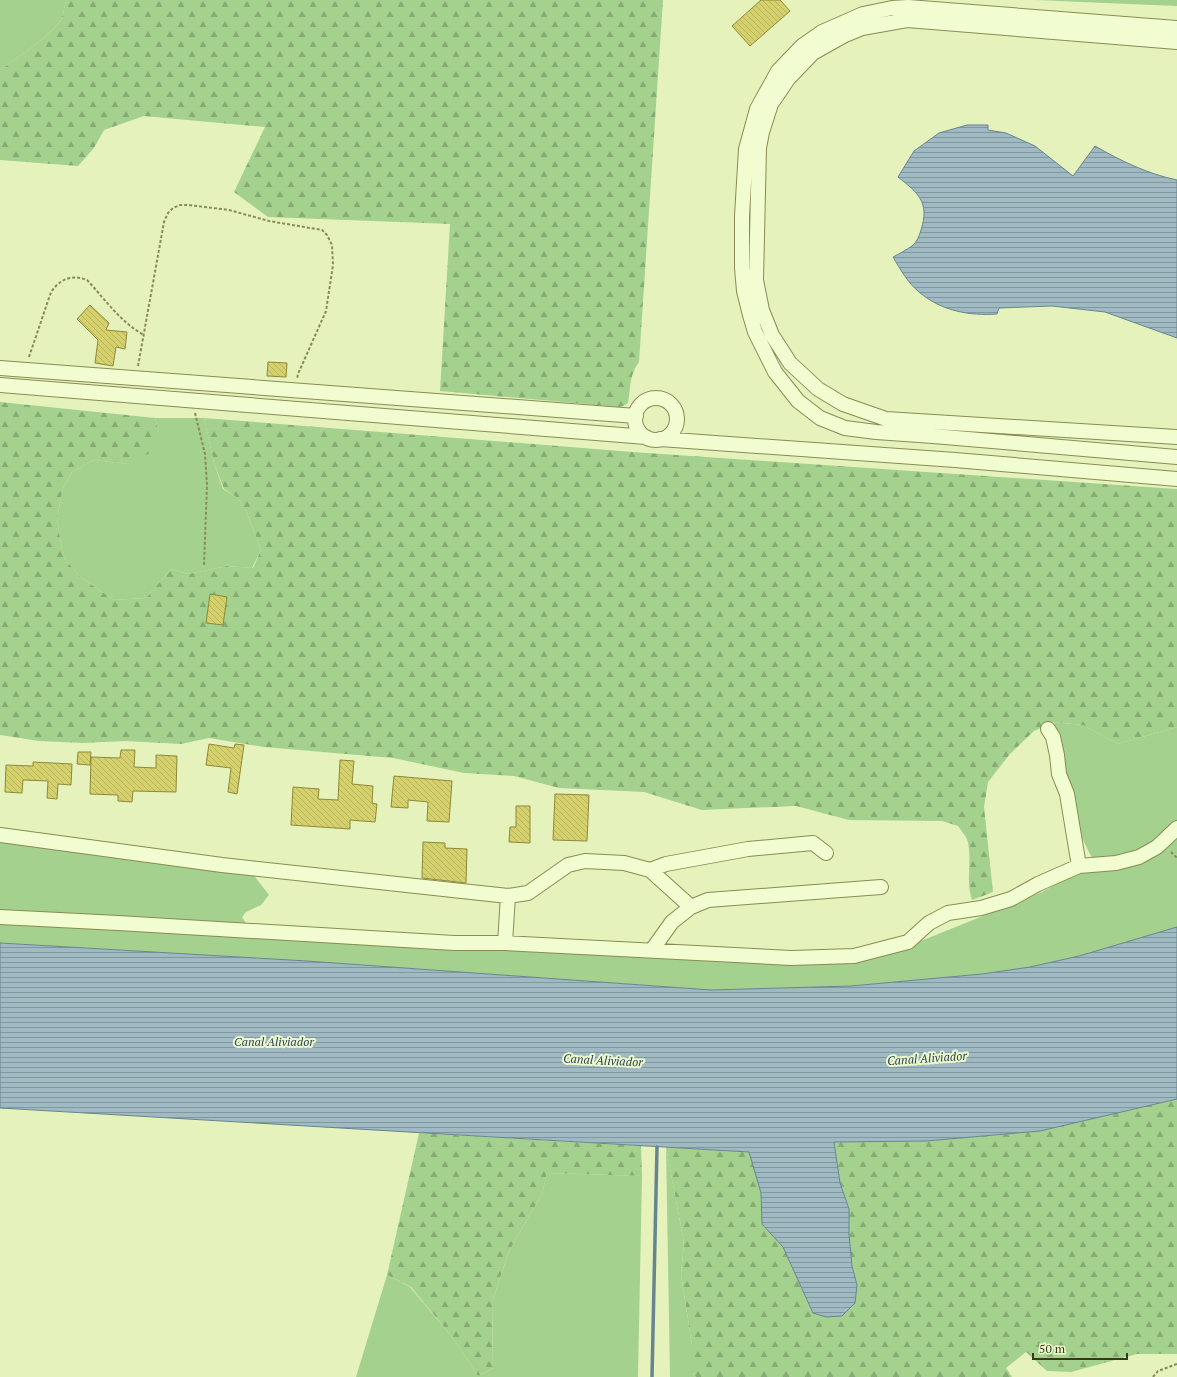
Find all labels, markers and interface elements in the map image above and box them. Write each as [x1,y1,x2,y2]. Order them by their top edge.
water label: Canal Aliviador [234,1034,315,1049]
water label: Canal Aliviador [887,1048,969,1068]
water label: Canal Aliviador [563,1050,645,1070]
scale bar [1033,1335,1127,1361]
text: 50 m [1039,1341,1066,1356]

